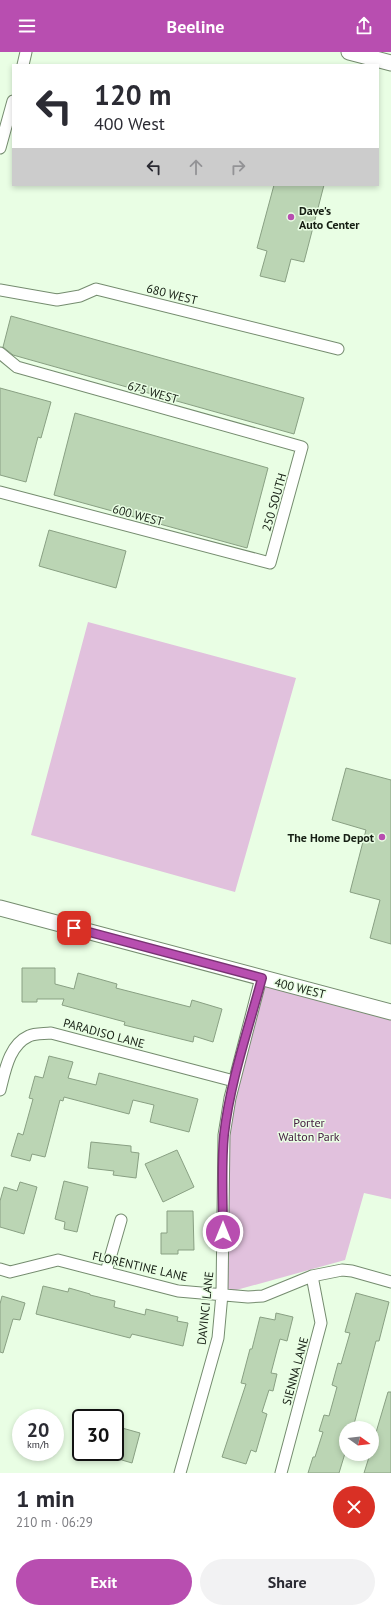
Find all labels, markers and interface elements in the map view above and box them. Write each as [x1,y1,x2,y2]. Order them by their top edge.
icon: menu [16,15,38,37]
text: Beeline [167,15,224,38]
icon: share [353,15,375,37]
text: 120 m [94,76,171,113]
icon: left [28,80,80,132]
text: 400 West [94,112,165,135]
icon: left [143,156,165,178]
icon: ahead [185,156,207,178]
icon: right [227,156,249,178]
place label: Dave's Auto Center [299,203,360,232]
marker: Dave's Auto Center [286,212,296,222]
street label: 680 WEST [145,280,199,308]
street label: 675 WEST [126,378,180,406]
street label: 250 SOUTH [259,471,289,533]
street label: 600 WEST [111,501,165,529]
place label: The Home Depot [287,830,375,845]
marker: The Home Depot [377,832,387,842]
pin [57,911,91,945]
icon: arrive [63,917,85,939]
street label: 400 WEST [273,974,327,1002]
street label: PARADISO LANE [62,1015,146,1051]
park label: Porter Walton Park [278,1115,340,1144]
position arrow [202,1211,244,1253]
street label: FLORENTINE LANE [91,1248,189,1284]
street label: DAVINCI LANE [194,1271,216,1345]
street label: SIENNA LANE [279,1335,311,1407]
speed limit sign: 30 [72,1409,124,1461]
text: 20 [27,1417,49,1443]
north arrow [339,1421,379,1461]
map controls [339,1421,379,1461]
text: km/h [27,1438,49,1451]
text: 1 min [16,1483,75,1514]
button: close [333,1486,375,1528]
text: 210 m · 06:29 [16,1514,93,1531]
button: Exit [16,1559,192,1605]
button: Share [200,1559,375,1605]

